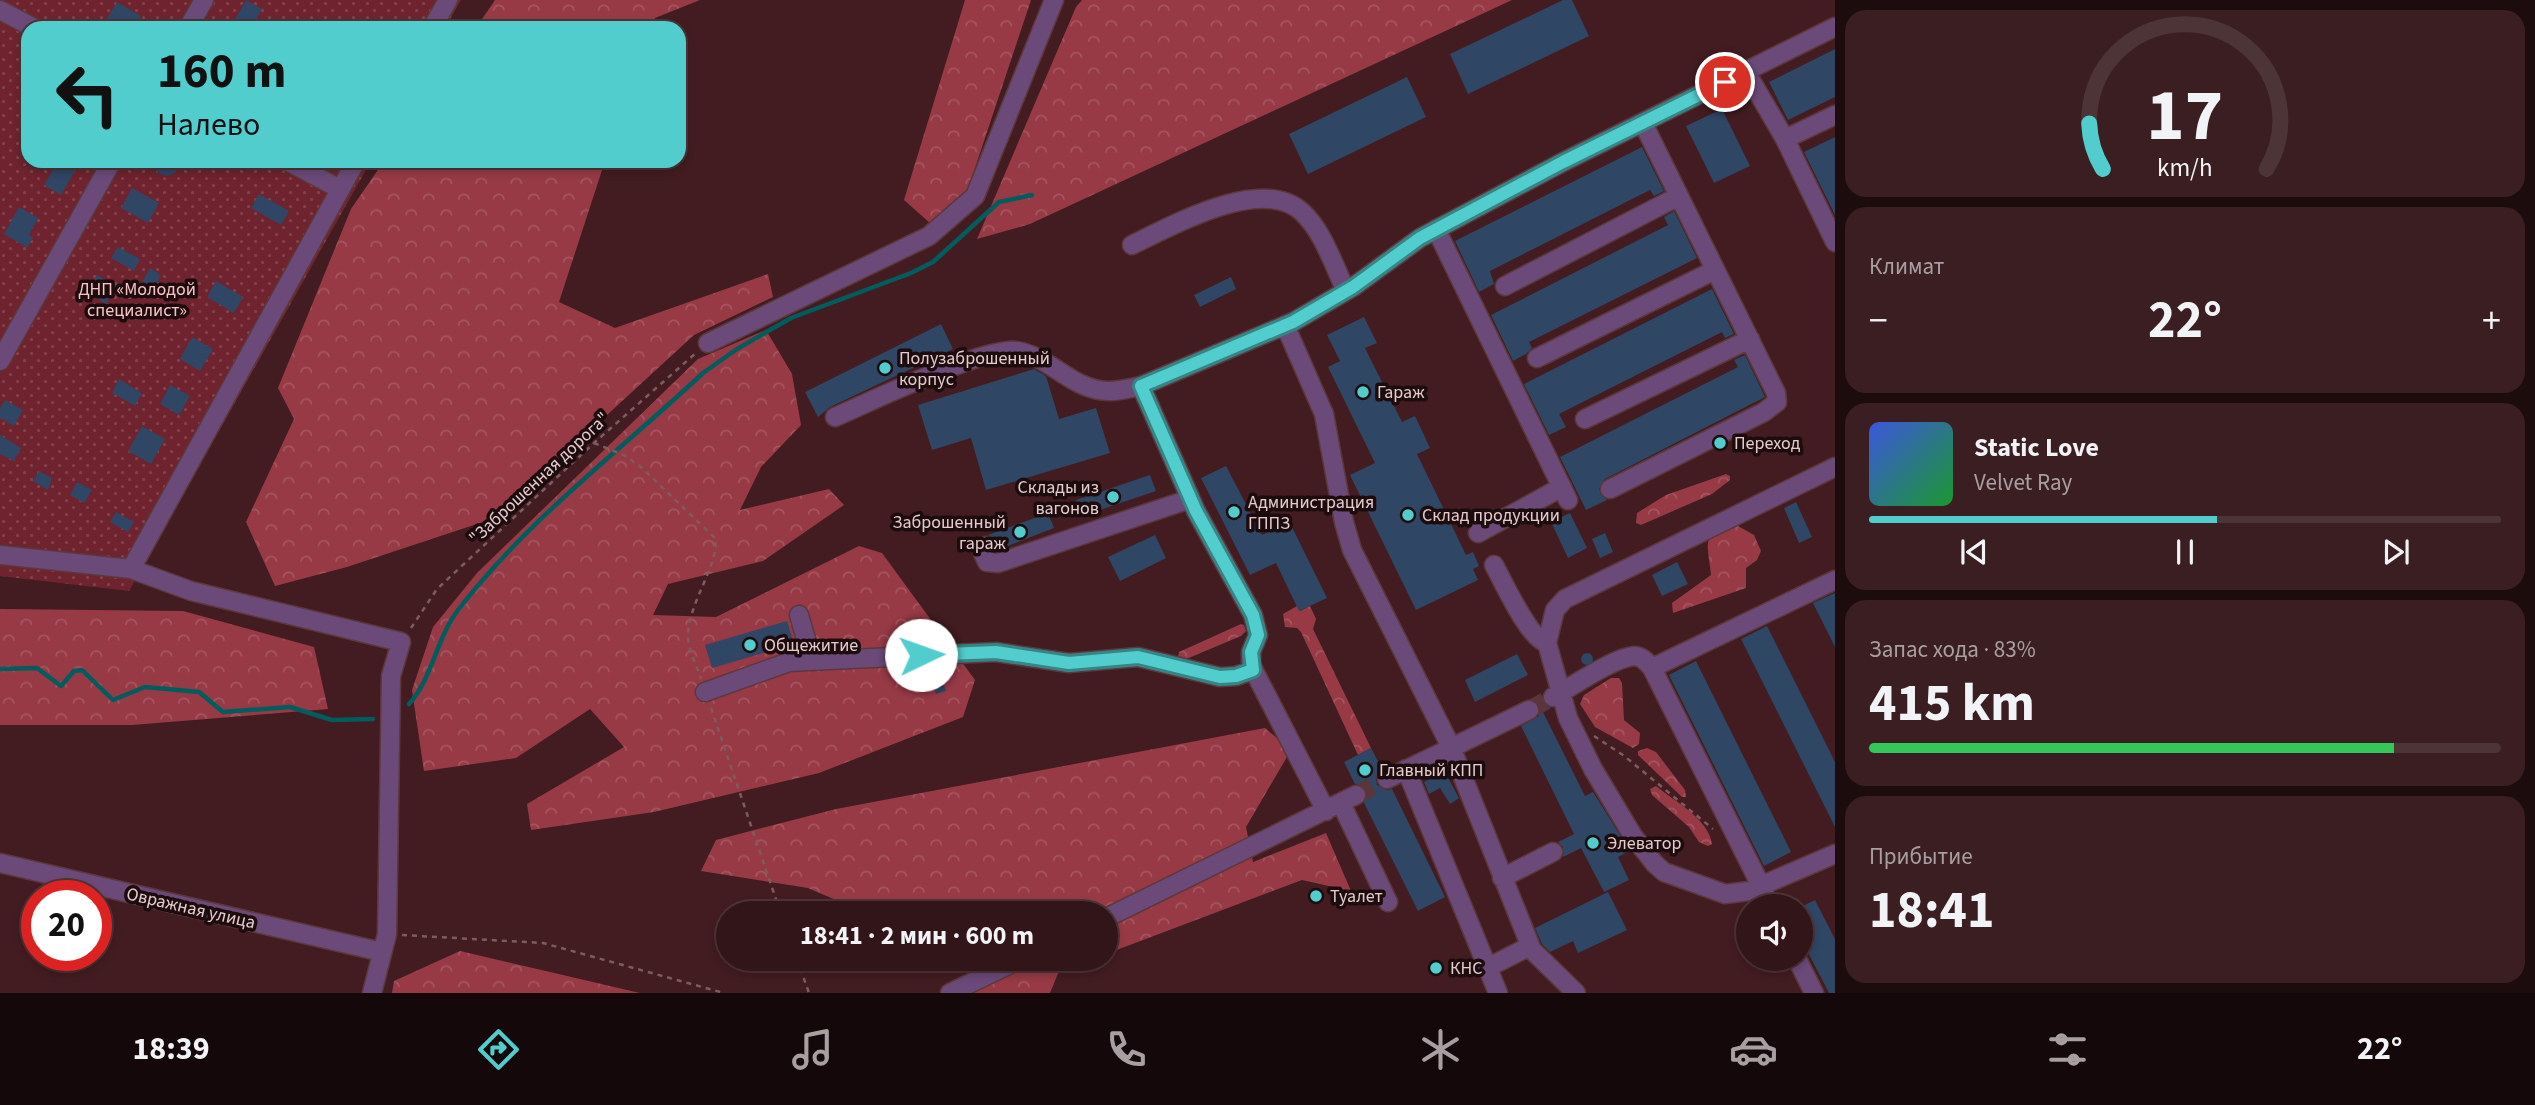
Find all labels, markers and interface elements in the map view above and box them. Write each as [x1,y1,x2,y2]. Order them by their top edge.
text: 160 m [157,37,286,107]
icon: left [42,49,133,140]
pin [1695,52,1755,112]
icon: arrive [1706,63,1744,101]
text: 17 [2147,65,2223,169]
text: Налево [157,102,260,148]
text: km/h [2157,150,2213,186]
text: Климат [1869,250,1944,283]
park label: ДНП «Молодой специалист» [78,277,196,323]
text: 22° [2148,284,2222,358]
text: − [1869,294,1888,348]
text: + [2482,294,2501,348]
place label: Полузаброшенный корпус [899,346,1050,392]
marker: Полузаброшенный корпус [877,360,893,376]
place label: Гараж [1377,380,1425,405]
marker: Гараж [1355,384,1371,400]
street label: "Заброшенная дорога" [464,407,615,550]
text: Static Love [1974,429,2099,466]
place label: Переход [1734,431,1801,456]
marker: Переход [1712,435,1728,451]
text: Velvet Ray [1974,466,2072,499]
place label: Склады из вагонов [1017,475,1099,521]
marker: Склады из вагонов [1105,489,1121,505]
place label: Администрация ГППЗ [1248,490,1374,536]
place label: Склад продукции [1422,503,1560,528]
marker: Администрация ГППЗ [1226,504,1242,520]
marker: Склад продукции [1400,507,1416,523]
place label: Заброшенный гараж [893,510,1007,556]
marker: Заброшенный гараж [1012,524,1028,540]
icon: previous [1955,533,1993,571]
icon: pause [2166,533,2204,571]
icon: next [2377,533,2415,571]
position arrow [884,618,958,692]
place label: Общежитие [764,633,858,658]
text: Запас хода · 83% [1869,633,2036,666]
marker: Общежитие [742,637,758,653]
text: 415 km [1869,667,2035,741]
place label: Главный КПП [1379,758,1483,783]
marker: Главный КПП [1357,762,1373,778]
place label: Элеватор [1607,831,1681,856]
marker: Элеватор [1585,835,1601,851]
text: Прибытие [1869,840,1973,873]
text: 18:41 [1869,874,1994,948]
speed limit sign: 20 [21,880,112,971]
street label: Овражная улица [124,882,258,935]
place label: Туалет [1330,884,1383,909]
marker: Туалет [1308,888,1324,904]
map controls [1736,894,1813,971]
button: sound [1736,894,1813,971]
text: 18:41 · 2 мин · 600 m [800,917,1034,954]
place label: КНС [1450,956,1482,981]
marker: КНС [1428,960,1444,976]
icon: directions [474,1025,523,1074]
icon: music [788,1025,837,1074]
icon: phone [1102,1025,1151,1074]
icon: climate [1416,1025,1465,1074]
icon: car [1729,1025,1778,1074]
icon: filters [2043,1025,2092,1074]
text: 18:39 [132,1026,210,1072]
text: 22° [2357,1026,2403,1072]

